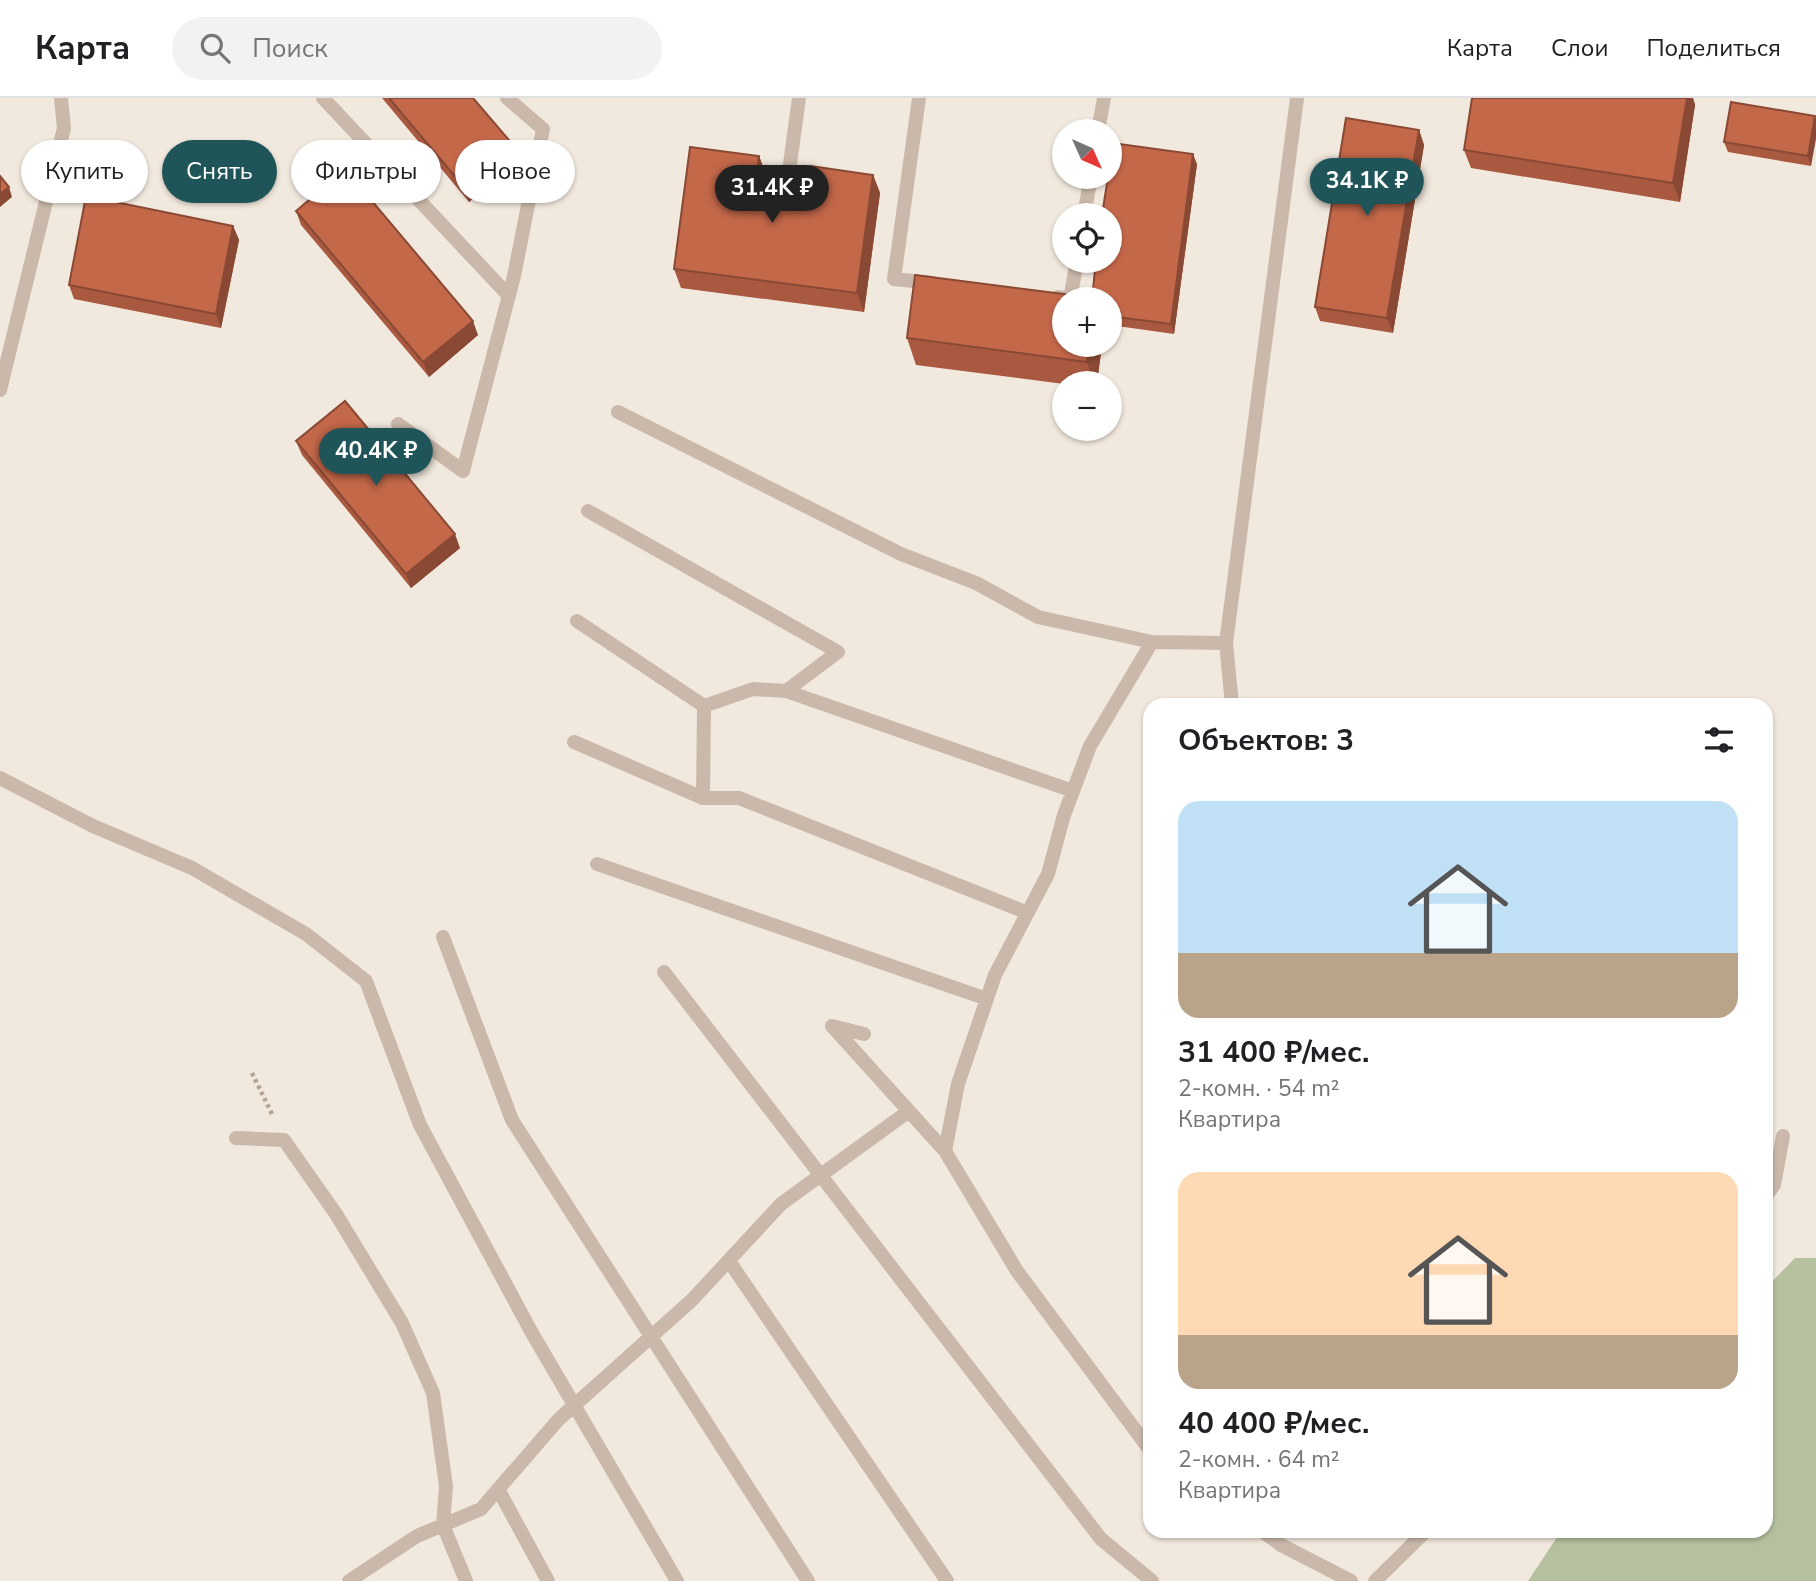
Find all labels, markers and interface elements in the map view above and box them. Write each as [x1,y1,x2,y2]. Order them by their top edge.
search box [172,17,662,80]
text: Карта [35,26,130,71]
icon: search [196,29,234,67]
text: Поиск [252,31,328,66]
text: Карта [1447,32,1513,64]
text: Слои [1551,32,1608,64]
text: Поделиться [1646,32,1781,64]
north arrow [1052,119,1122,189]
map controls [1052,119,1122,441]
chip: Купить [21,140,148,203]
chip: Снять [162,140,277,203]
chip: Фильтры [291,140,441,203]
chip: Новое [455,140,575,203]
pin: 34.1K ₽ [1302,158,1432,218]
text: 34.1K ₽ [1326,165,1408,196]
pin: 31.4K ₽ [707,166,837,225]
text: 31.4K ₽ [731,172,813,203]
button: locate [1052,203,1122,273]
button: + [1052,287,1122,357]
button: − [1052,371,1122,441]
pin: 40.4K ₽ [311,428,441,488]
text: 40.4K ₽ [335,435,417,466]
text: Объектов: 3 [1178,720,1354,761]
icon: filters [1700,721,1738,759]
icon: home [1395,846,1521,972]
text: 31 400 ₽/мес. [1178,1032,1369,1073]
text: 2-комн. · 54 m² [1178,1073,1340,1104]
text: Квартира [1178,1104,1281,1135]
icon: home [1395,1217,1521,1343]
text: 40 400 ₽/мес. [1178,1403,1369,1444]
text: 2-комн. · 64 m² [1178,1444,1340,1475]
text: Квартира [1178,1475,1281,1506]

